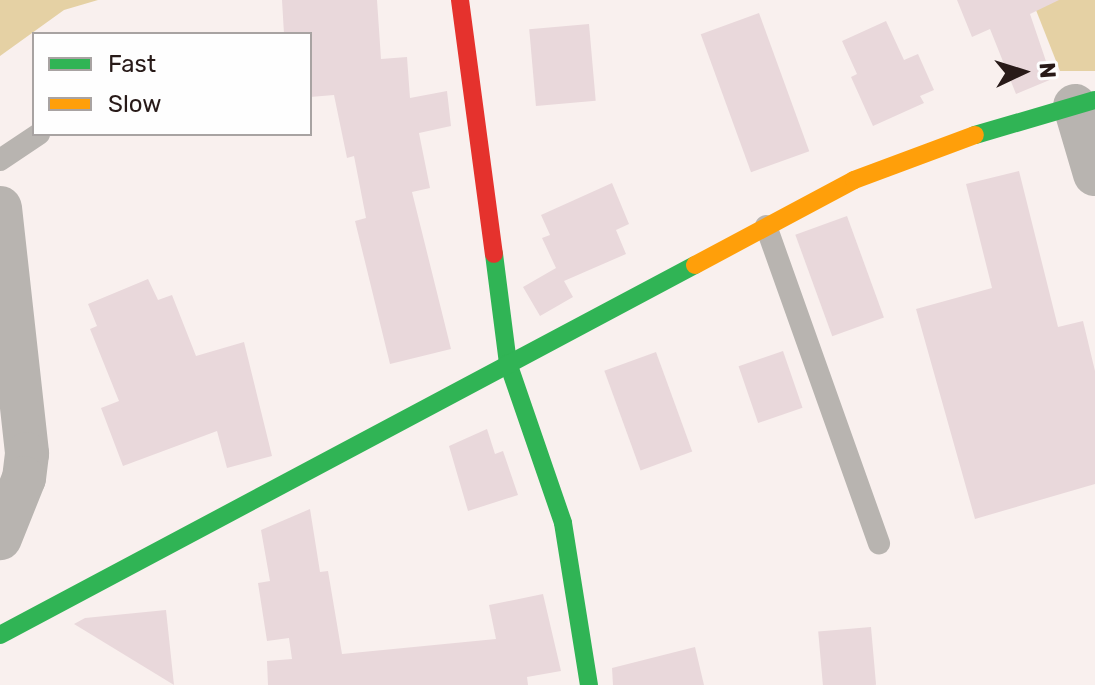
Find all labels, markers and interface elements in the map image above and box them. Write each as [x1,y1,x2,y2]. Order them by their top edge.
legend [32,32,312,136]
north arrow [983,32,1063,112]
text: Fast [108,50,156,78]
text: N [1033,61,1061,79]
text: Slow [108,90,161,118]

